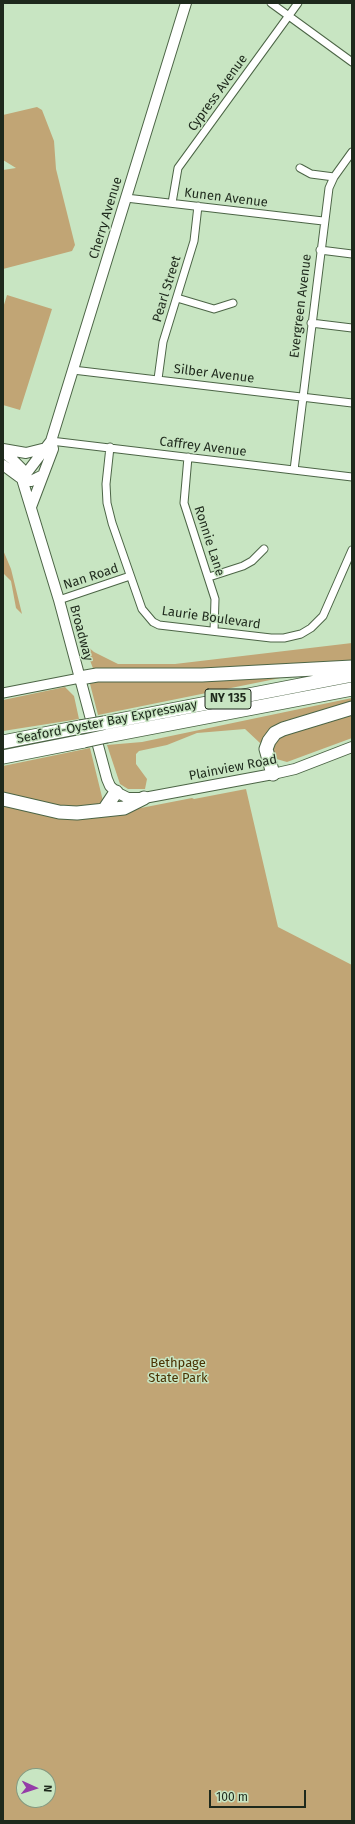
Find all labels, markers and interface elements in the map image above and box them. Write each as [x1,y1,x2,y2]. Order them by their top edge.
street label: Cypress Avenue [185,52,251,134]
street label: Cherry Avenue [86,175,126,261]
street label: Kunen Avenue [183,185,269,211]
street label: Evergreen Avenue [287,253,315,359]
street label: Pearl Street [149,254,185,324]
street label: Silber Avenue [173,361,255,387]
street label: Caffrey Avenue [159,434,247,460]
street label: Ronnie Lane [190,504,228,578]
street label: Nan Road [61,561,121,593]
street label: Broadway [66,603,96,663]
street label: Laurie Boulevard [161,603,261,633]
road number: NY 135 [205,689,251,709]
street label: Seaford-Oyster Bay Expressway [15,697,199,747]
street label: Plainview Road [188,752,278,784]
park label: Bethpage State Park [148,1355,208,1386]
north arrow [16,1768,56,1808]
scale bar [211,1782,308,1808]
text: N [41,1785,54,1793]
text: 100 m [216,1790,248,1804]

